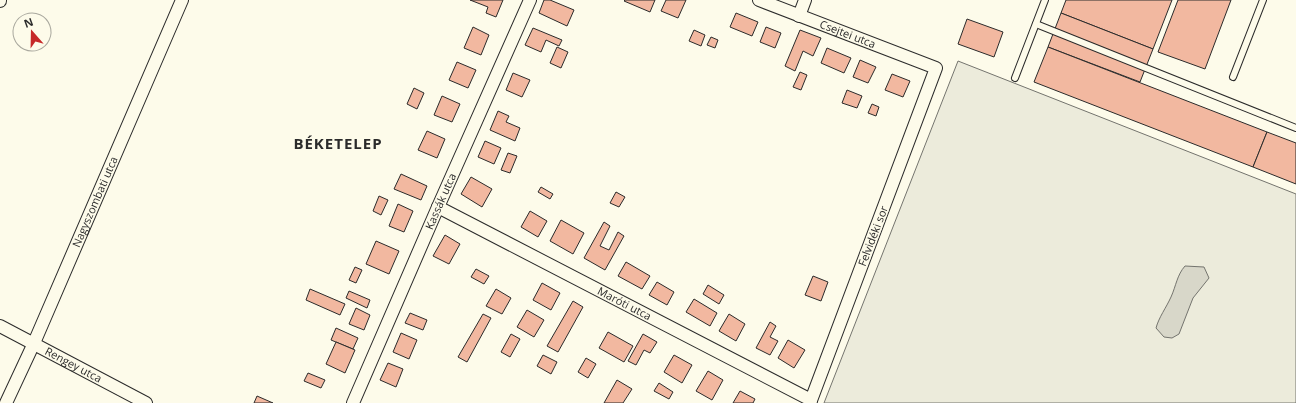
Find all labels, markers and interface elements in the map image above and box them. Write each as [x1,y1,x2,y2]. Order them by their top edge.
north arrow [12,12,52,52]
text: N [22,14,35,31]
street label: Csejtei utca [818,16,878,51]
district label: BÉKETELEP [293,133,383,153]
street label: Nagyszombati utca [68,154,121,249]
street label: Kassák utca [421,170,459,232]
street label: Felvidéki sor [854,203,891,268]
street label: Maróti utca [595,283,654,323]
street label: Rengey utca [43,343,105,385]

